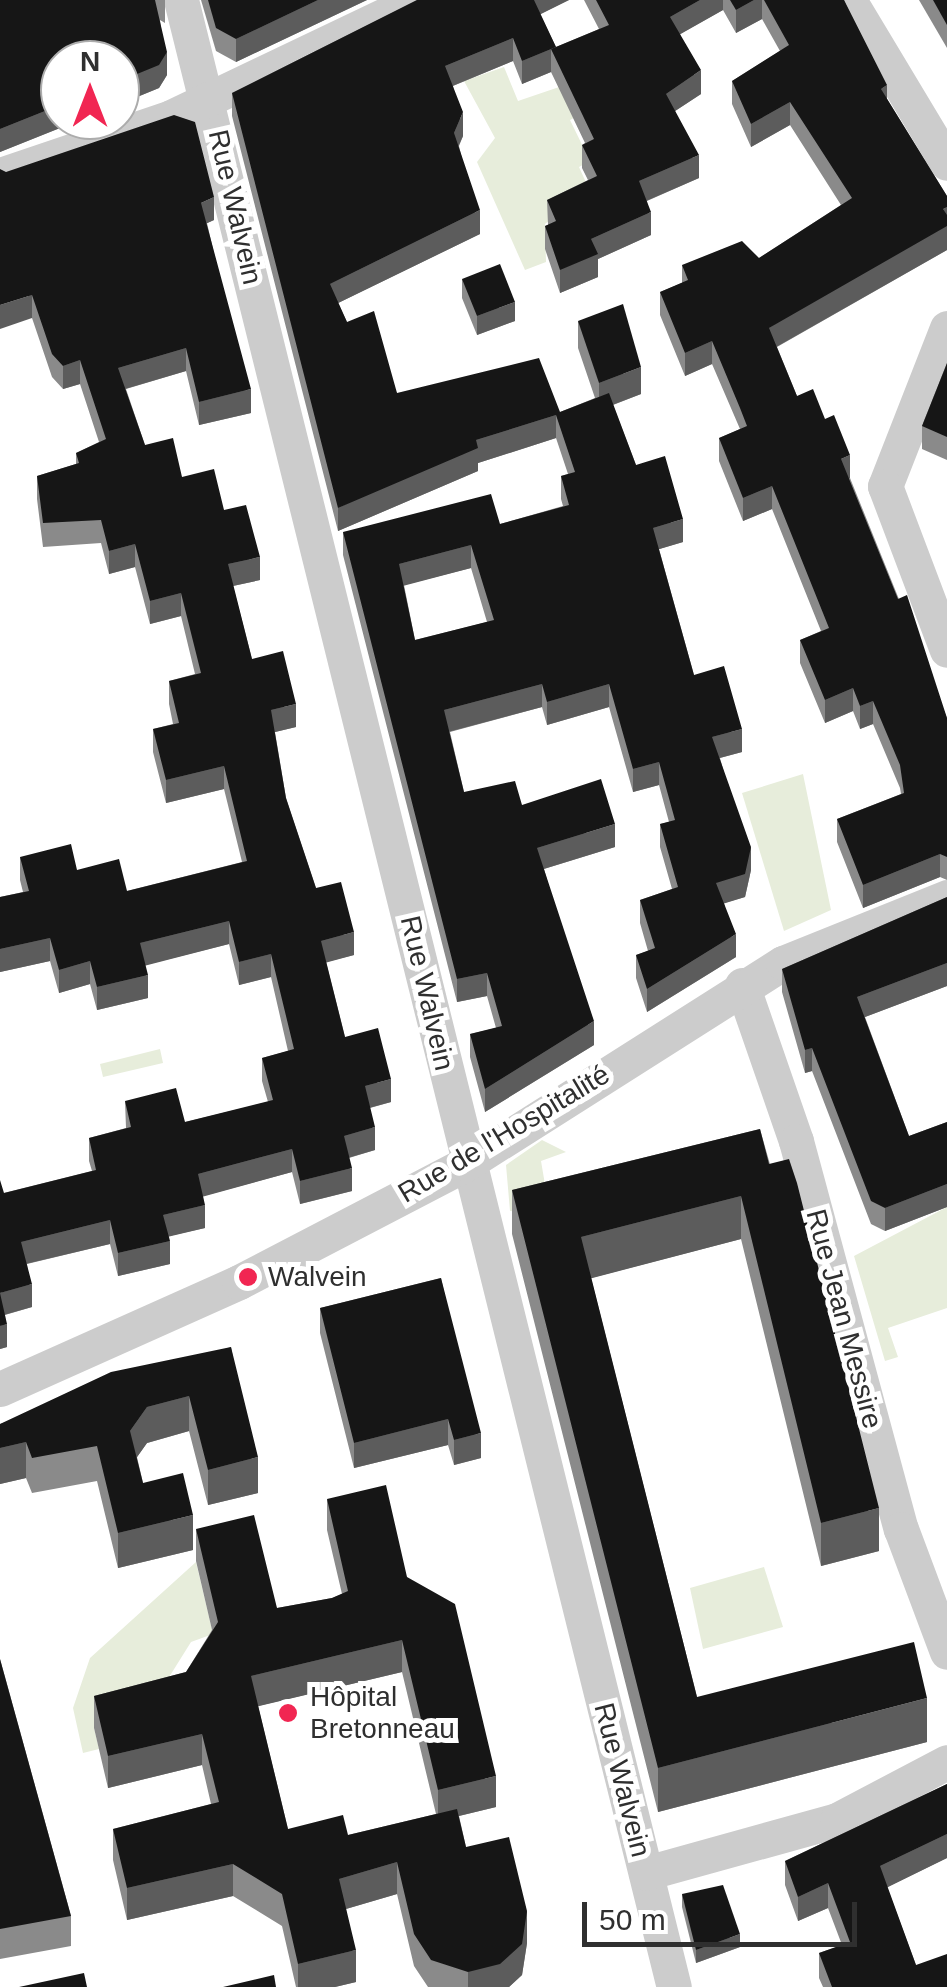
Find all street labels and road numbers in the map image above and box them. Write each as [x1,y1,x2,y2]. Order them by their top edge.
street label: Rue Walvein [201,126,269,288]
street label: Rue Walvein [393,912,461,1074]
street label: Rue de l'Hospitalité [392,1058,616,1210]
street label: Rue Jean Messire [799,1206,889,1432]
street label: Rue Walvein [587,1699,657,1861]

